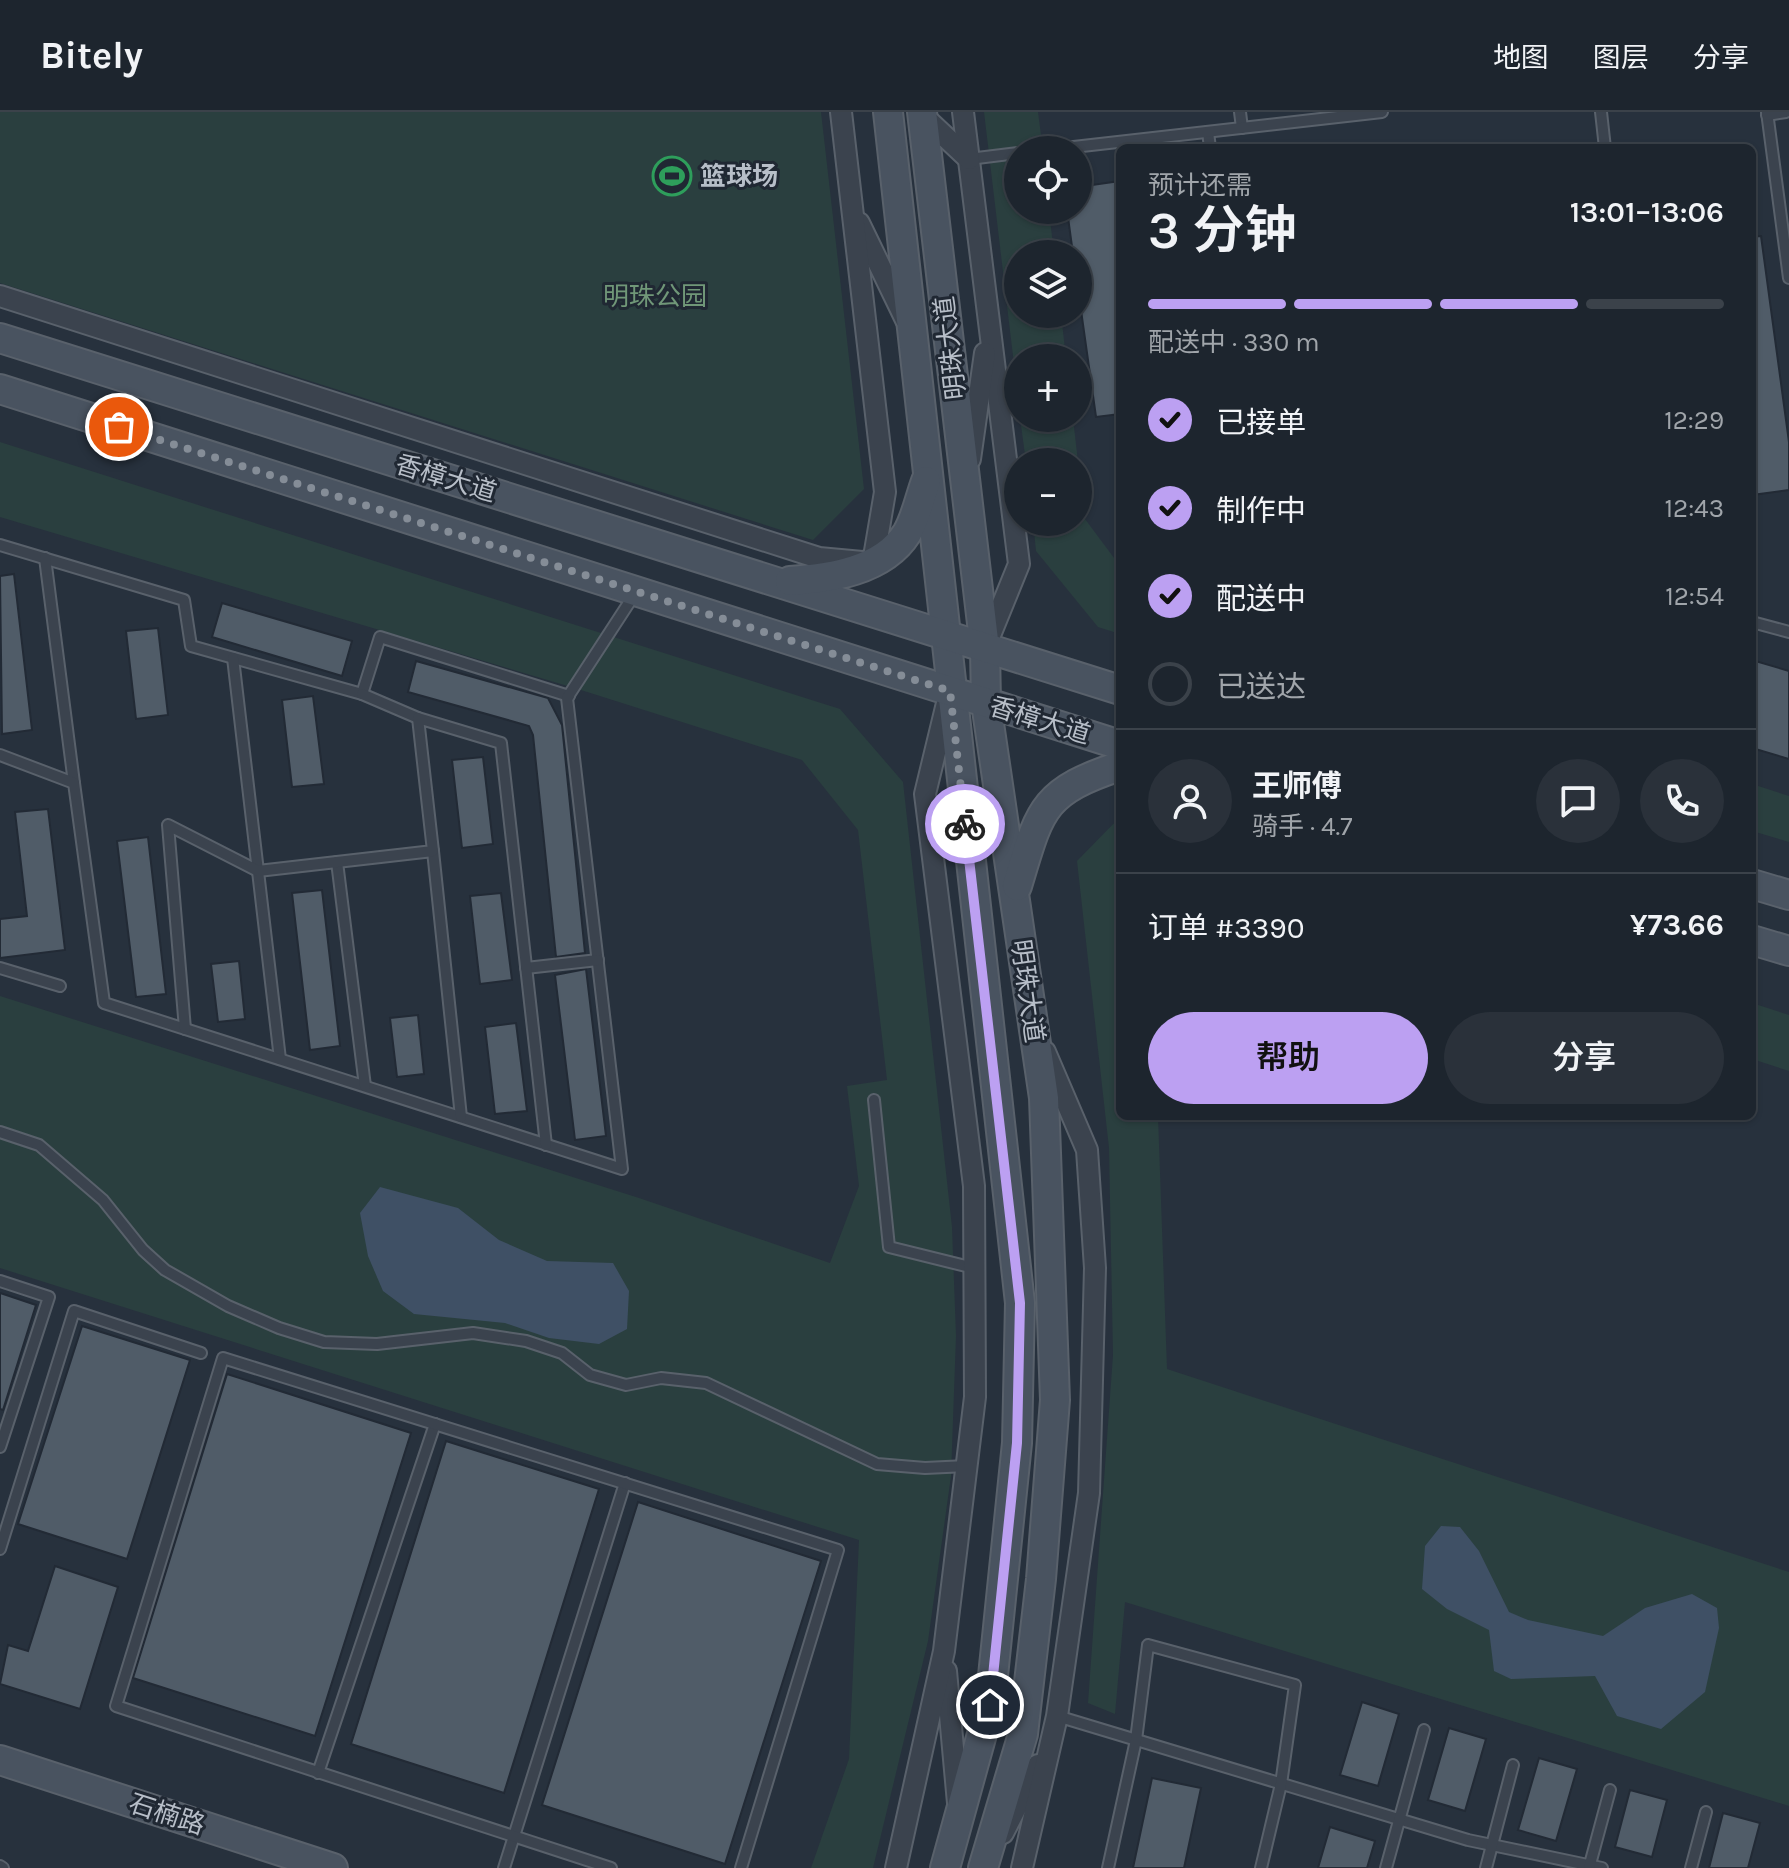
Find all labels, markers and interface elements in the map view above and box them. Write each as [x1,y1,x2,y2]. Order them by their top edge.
text: Bitely [40,33,143,78]
text: 地图 [1493,41,1549,74]
text: 图层 [1593,41,1649,74]
text: 分享 [1693,41,1749,74]
map controls [1004,136,1092,536]
button: locate [1004,136,1092,224]
sports icon: 篮球场 [651,155,693,197]
place label: 篮球场 [700,161,778,192]
text: 预计还需 [1148,170,1252,201]
text: 13:01–13:06 [1570,194,1724,230]
text: 3 分钟 [1148,200,1297,261]
button: layers [1004,240,1092,328]
park label: 明珠公园 [603,281,707,312]
street label: 明珠大道 [929,294,972,401]
text: 配送中 · 330 m [1148,327,1320,358]
button: + [1004,344,1092,432]
pin [85,393,153,461]
icon: check [1148,398,1192,442]
icon: bag [97,405,141,449]
text: 已接单 [1216,405,1306,441]
text: 12:29 [1664,405,1724,436]
street label: 香樟大道 [392,448,500,509]
button: − [1004,448,1092,536]
icon: check [1148,486,1192,530]
text: 制作中 [1216,493,1306,529]
text: 12:43 [1664,493,1724,524]
icon: check [1148,574,1192,618]
text: 配送中 [1216,581,1306,617]
text: 12:54 [1665,581,1724,612]
text: 已送达 [1216,669,1306,705]
street label: 香樟大道 [986,690,1094,751]
button: person [1148,759,1232,843]
button: chat [1536,759,1620,843]
button: phone [1640,759,1724,843]
text: 王师傅 [1252,768,1342,804]
courier [925,784,1005,864]
icon: bike [943,802,987,846]
text: 骑手 · 4.7 [1252,811,1352,842]
text: ¥73.66 [1630,907,1724,943]
text: 订单 #3390 [1148,910,1305,946]
street label: 明珠大道 [1005,937,1050,1045]
button: 帮助 [1148,1012,1428,1104]
button: 分享 [1444,1012,1724,1104]
pin [956,1671,1024,1739]
icon: home [968,1683,1012,1727]
street label: 石楠路 [125,1788,209,1841]

